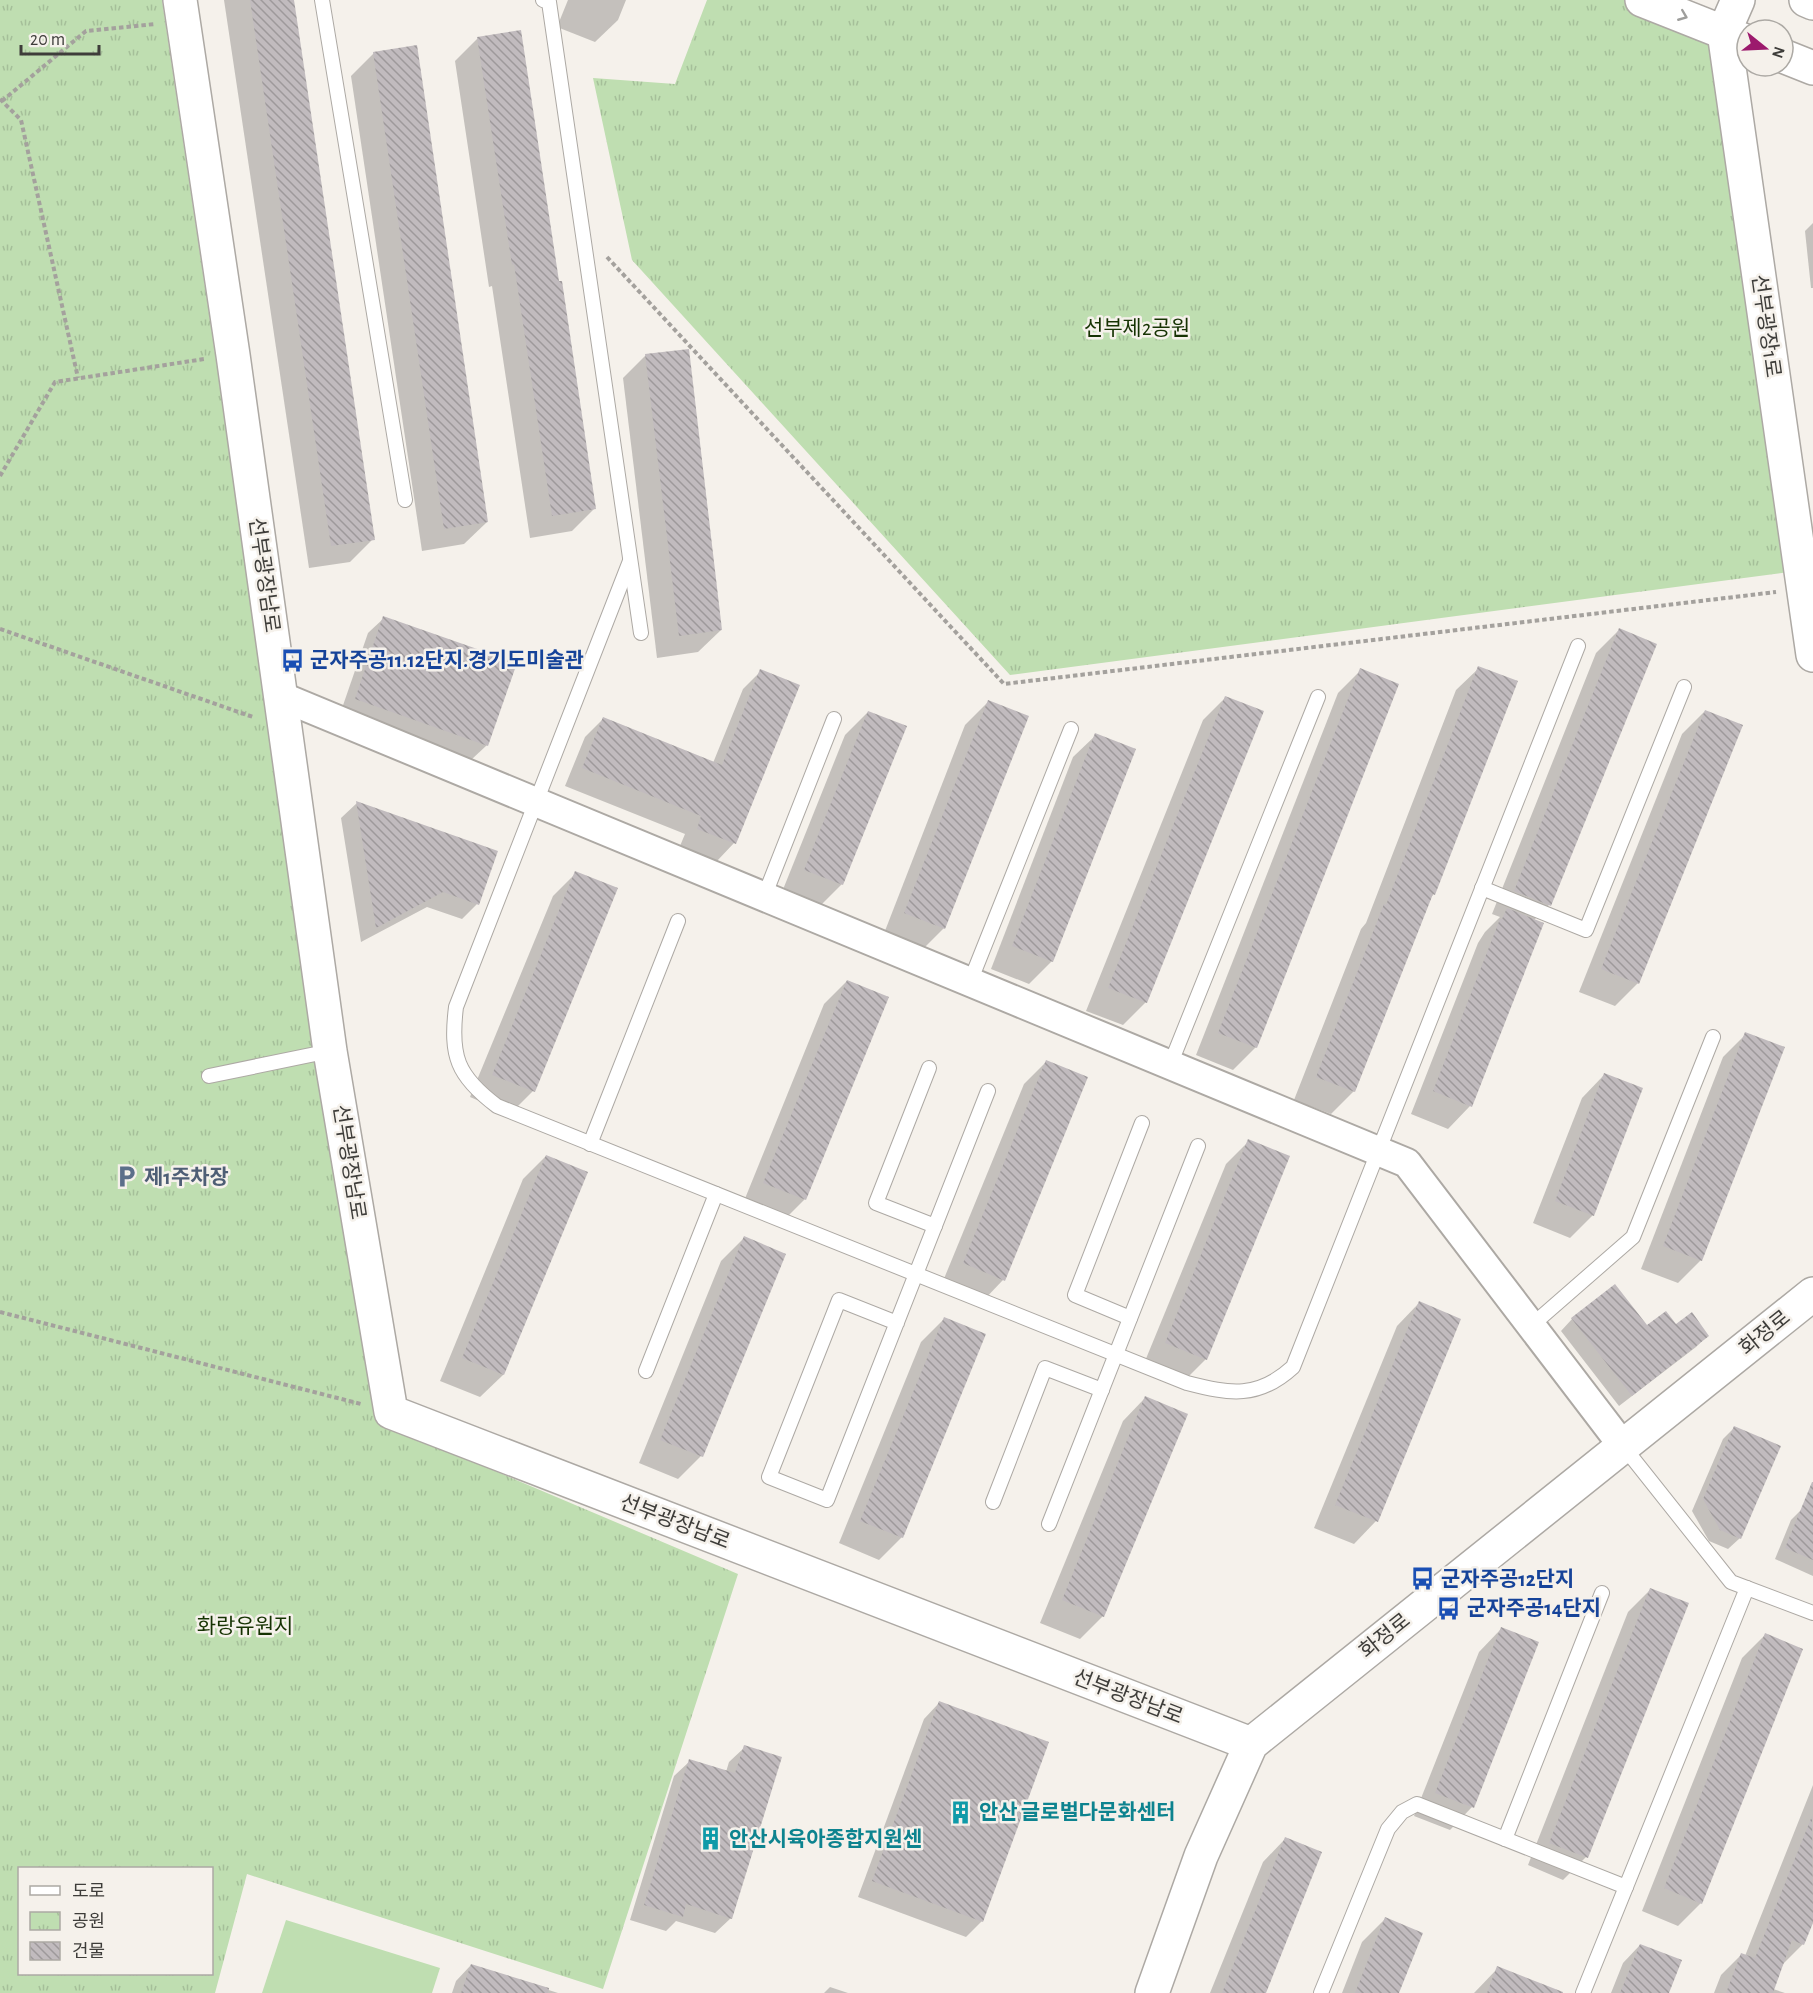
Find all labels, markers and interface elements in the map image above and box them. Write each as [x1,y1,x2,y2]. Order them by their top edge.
one-way arrow [1677,9,1688,21]
scale bar [21,18,99,56]
north arrow [1735,18,1795,78]
text: 20 m [30,31,65,49]
text: N [1769,45,1788,60]
street label: 선부광장1로 [1748,273,1785,379]
park label: 선부제2공원 [1084,317,1190,339]
street label: 선부광장남로 [246,516,283,634]
bus stop icon: 군자주공11.12단지.경기도미술관 [279,647,305,673]
place label: 군자주공11.12단지.경기도미술관 [310,649,584,671]
street label: 선부광장남로 [330,1103,369,1221]
parking icon: 제1주차장 [113,1164,139,1190]
place label: 제1주차장 [144,1166,229,1188]
street label: 화정로 [1735,1306,1794,1359]
street label: 선부광장남로 [617,1490,733,1553]
bus stop icon: 군자주공12단지 [1410,1566,1436,1592]
place label: 군자주공12단지 [1441,1568,1574,1590]
bus stop icon: 군자주공14단지 [1436,1595,1462,1621]
place label: 군자주공14단지 [1467,1597,1601,1619]
street label: 화정로 [1355,1609,1414,1662]
park label: 화랑유원지 [197,1615,293,1637]
street label: 선부광장남로 [1070,1665,1186,1728]
building icon: 안산 글로벌다문화센터 [948,1799,974,1825]
place label: 안산 글로벌다문화센터 [979,1801,1175,1823]
building icon: 안산시육아종합지원센 [698,1826,724,1852]
place label: 안산시육아종합지원센 [729,1828,922,1850]
legend [18,1867,213,1975]
text: 도로 [72,1883,105,1901]
text: 공원 [72,1912,105,1931]
text: 건물 [72,1942,105,1961]

